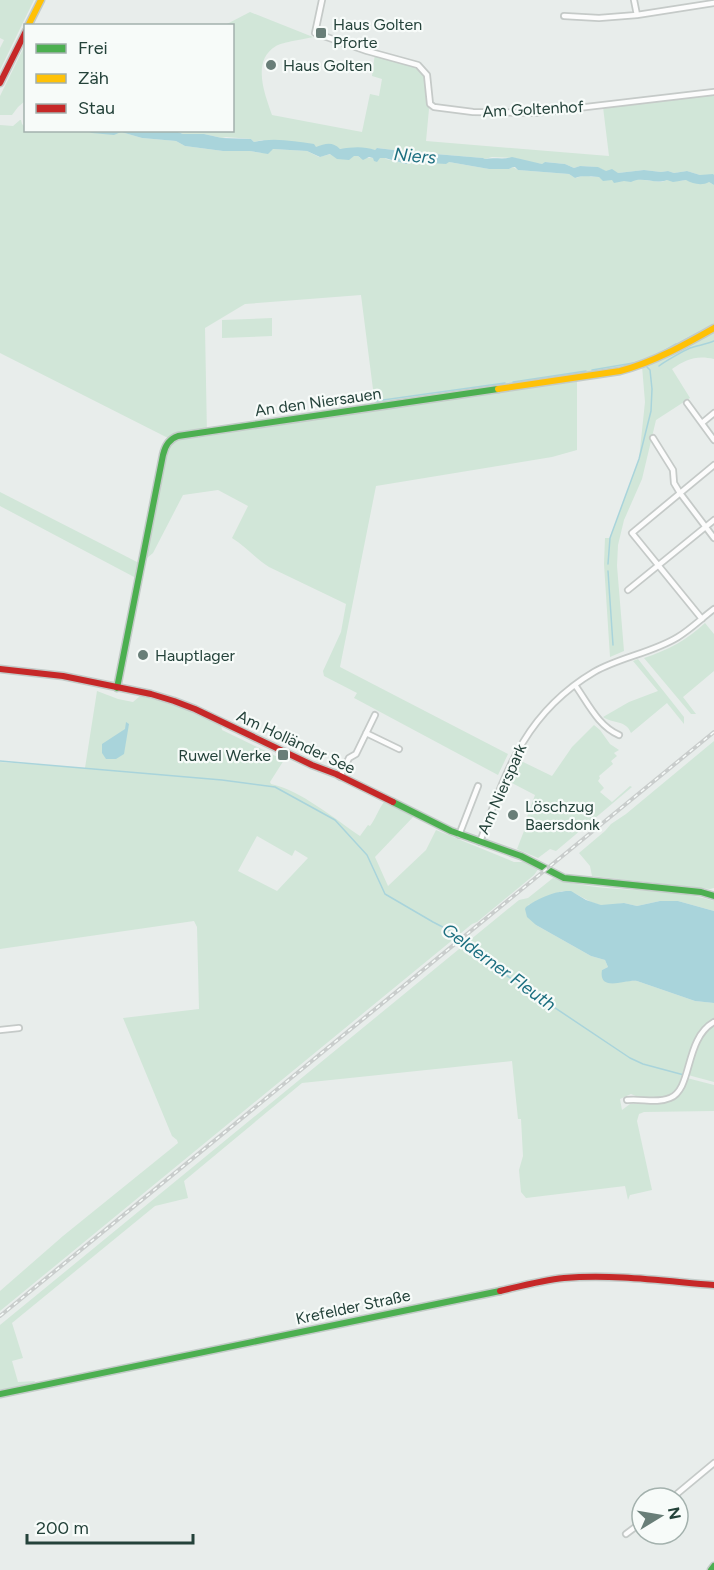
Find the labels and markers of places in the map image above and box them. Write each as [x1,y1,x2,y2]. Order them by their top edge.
place label: Haus Golten Pforte [333,15,422,52]
marker: Haus Golten Pforte [314,26,328,40]
place label: Haus Golten [283,56,372,75]
marker: Haus Golten [264,58,278,72]
place label: Hauptlager [155,646,235,665]
marker: Hauptlager [136,648,150,662]
place label: Ruwel Werke [178,746,271,765]
marker: Ruwel Werke [276,748,290,762]
place label: Löschzug Baersdonk [525,797,600,834]
marker: Löschzug Baersdonk [506,808,520,822]

